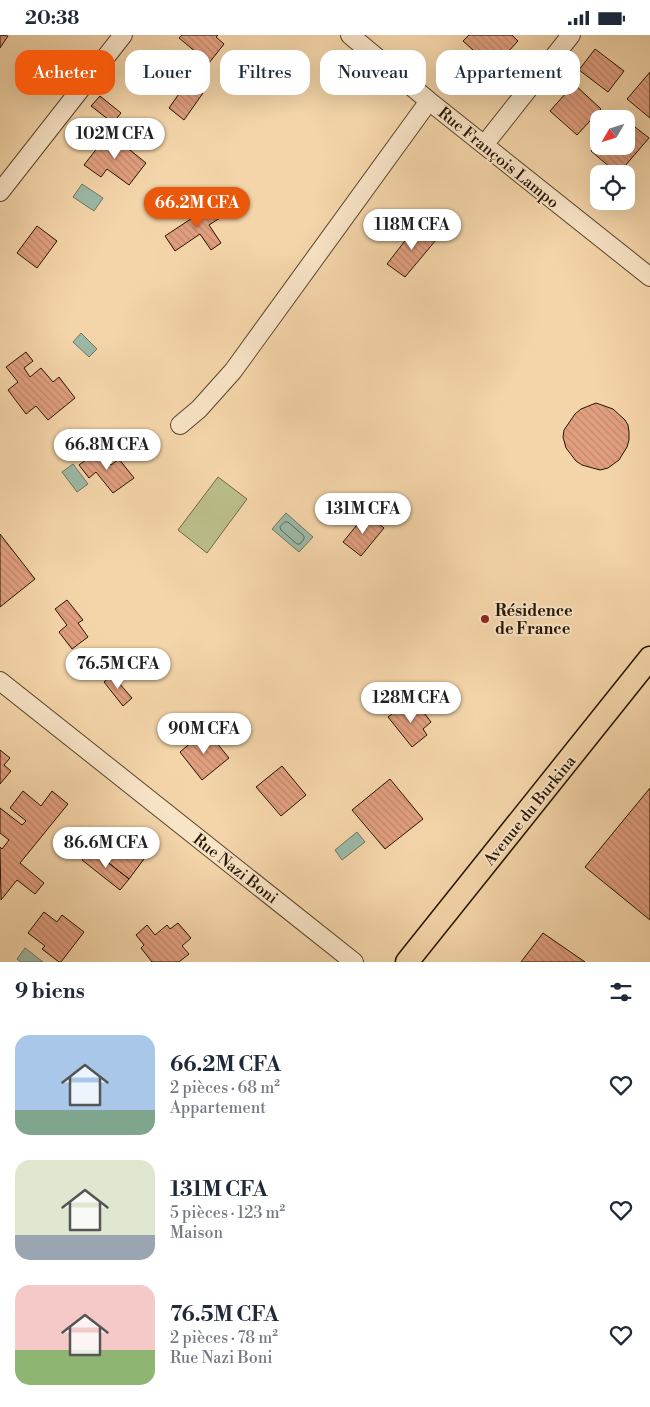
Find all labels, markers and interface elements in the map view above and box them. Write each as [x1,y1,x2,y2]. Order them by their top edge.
text: 20:38 [25,6,79,30]
chip: Acheter [15,50,115,95]
chip: Louer [125,50,210,95]
chip: Filtres [220,50,310,95]
chip: Nouveau [320,50,426,95]
chip: Appartement [436,50,580,95]
street label: Rue François Lampo [434,103,563,213]
north arrow [590,110,635,155]
map controls [590,110,635,210]
pin: 102M CFA [63,117,167,160]
text: 102M CFA [76,124,154,144]
button: locate [590,165,635,210]
pin: 66.2M CFA [140,187,254,229]
text: 66.2M CFA [155,193,239,213]
pin: 118M CFA [360,209,464,251]
text: 118M CFA [374,215,450,235]
pin: 66.8M CFA [50,429,164,471]
text: 66.8M CFA [65,435,149,455]
pin: 131M CFA [311,493,415,535]
text: 131M CFA [326,499,400,519]
place label: Résidence de France [495,601,573,639]
marker: Résidence de France [479,613,491,625]
pin: 76.5M CFA [61,647,175,690]
text: 76.5M CFA [77,654,159,674]
pin: 128M CFA [359,681,463,724]
text: 128M CFA [372,688,450,708]
pin: 90M CFA [158,713,250,755]
text: 90M CFA [168,719,240,739]
street label: Avenue du Burkina [479,751,581,871]
pin: 86.6M CFA [49,827,163,869]
street label: Rue Nazi Boni [189,829,282,908]
text: 86.6M CFA [64,833,148,853]
icon: filters [607,978,635,1006]
text: 9 biens [15,979,85,1005]
text: 66.2M CFA [170,1052,281,1078]
icon: home [55,1055,115,1115]
icon: heart [607,1071,635,1099]
text: 2 pièces · 68 m² [170,1078,280,1098]
text: Appartement [170,1098,266,1118]
text: 131M CFA [170,1177,268,1203]
icon: home [55,1180,115,1240]
icon: heart [607,1196,635,1224]
text: 5 pièces · 123 m² [170,1203,285,1223]
text: Maison [170,1223,223,1243]
text: 76.5M CFA [170,1302,279,1328]
icon: home [55,1305,115,1365]
icon: heart [607,1321,635,1349]
text: 2 pièces · 78 m² [170,1328,278,1348]
text: Rue Nazi Boni [170,1348,273,1368]

